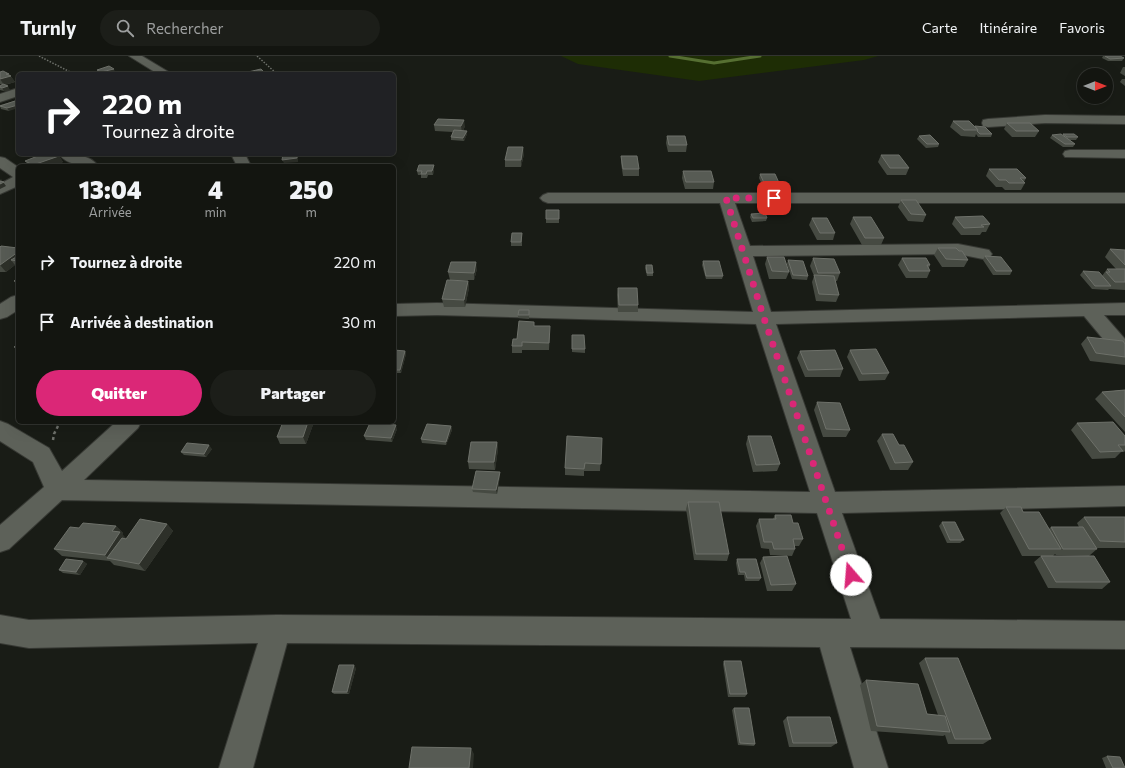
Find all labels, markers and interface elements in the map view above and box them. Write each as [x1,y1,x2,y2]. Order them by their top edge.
search box [100,10,380,46]
text: Turnly [20,16,76,39]
icon: search [114,17,136,39]
text: Rechercher [146,19,223,37]
text: Carte [922,19,957,36]
text: Itinéraire [979,19,1037,36]
text: Favoris [1059,19,1105,36]
north arrow [1077,68,1113,104]
map controls [1077,68,1113,104]
text: 220 m [102,86,182,120]
icon: right [36,88,88,140]
text: Tournez à droite [102,120,235,142]
text: 13:04 [79,175,142,204]
text: 4 [208,175,223,204]
text: 250 [289,175,333,204]
pin [757,181,791,215]
icon: arrive [763,187,785,209]
text: Arrivée [89,204,132,220]
text: min [204,204,227,220]
text: m [306,204,317,220]
icon: right [36,251,58,273]
text: Tournez à droite [70,253,182,271]
text: 220 m [334,253,376,271]
icon: arrive [36,311,58,333]
text: Arrivée à destination [70,313,213,331]
text: 30 m [342,313,376,331]
button: Quitter [36,370,202,416]
button: Partager [210,370,376,416]
position arrow [830,554,872,596]

